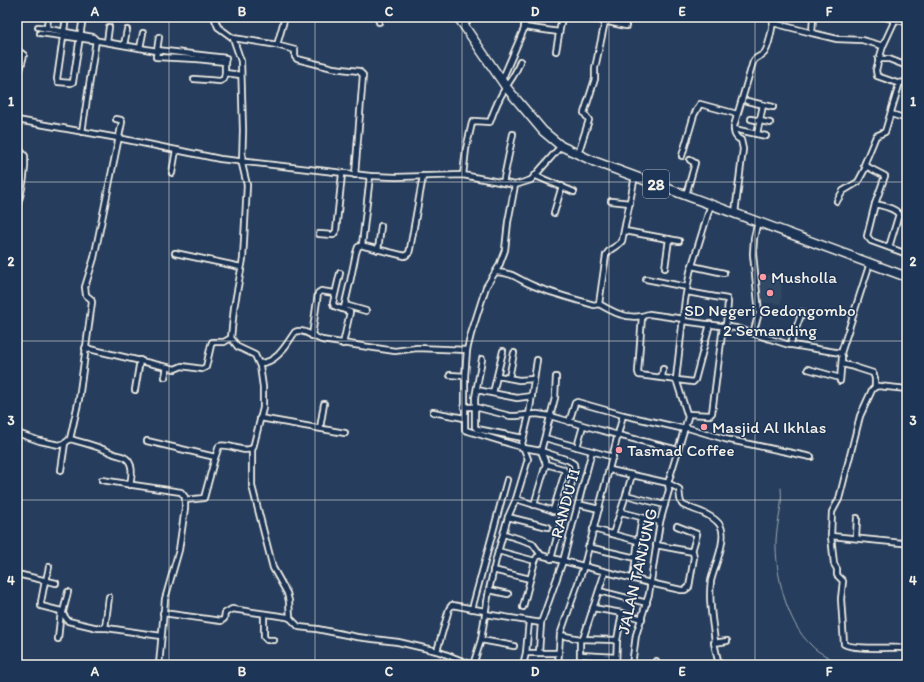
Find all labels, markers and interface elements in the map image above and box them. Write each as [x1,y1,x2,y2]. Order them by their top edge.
text: A [90,4,100,19]
text: B [238,4,247,19]
text: C [385,4,394,19]
text: D [531,4,540,19]
text: E [678,4,686,19]
text: F [826,4,833,19]
text: 1 [8,94,14,109]
text: 1 [910,94,916,109]
road number: 28 [643,170,669,198]
text: 2 [8,254,15,269]
text: 2 [910,254,917,269]
place label: Musholla [771,267,837,287]
marker: Musholla [758,272,768,282]
marker: SD Negeri Gedongombo 2 Semanding [765,288,775,298]
place label: SD Negeri Gedongombo 2 Semanding [684,300,856,340]
text: 3 [7,413,15,428]
text: 3 [909,413,917,428]
place label: Masjid Al Ikhlas [712,417,826,437]
marker: Masjid Al Ikhlas [699,422,709,432]
place label: Tasmad Coffee [627,440,735,460]
marker: Tasmad Coffee [614,445,624,455]
street label: RANDU II [546,466,584,540]
street label: JALAN TANJUNG [613,506,661,636]
text: 4 [7,573,15,588]
text: 4 [909,573,917,588]
text: A [90,664,100,679]
text: B [238,664,247,679]
text: C [385,664,394,679]
text: D [531,664,540,679]
text: E [678,664,686,679]
text: F [826,664,833,679]

